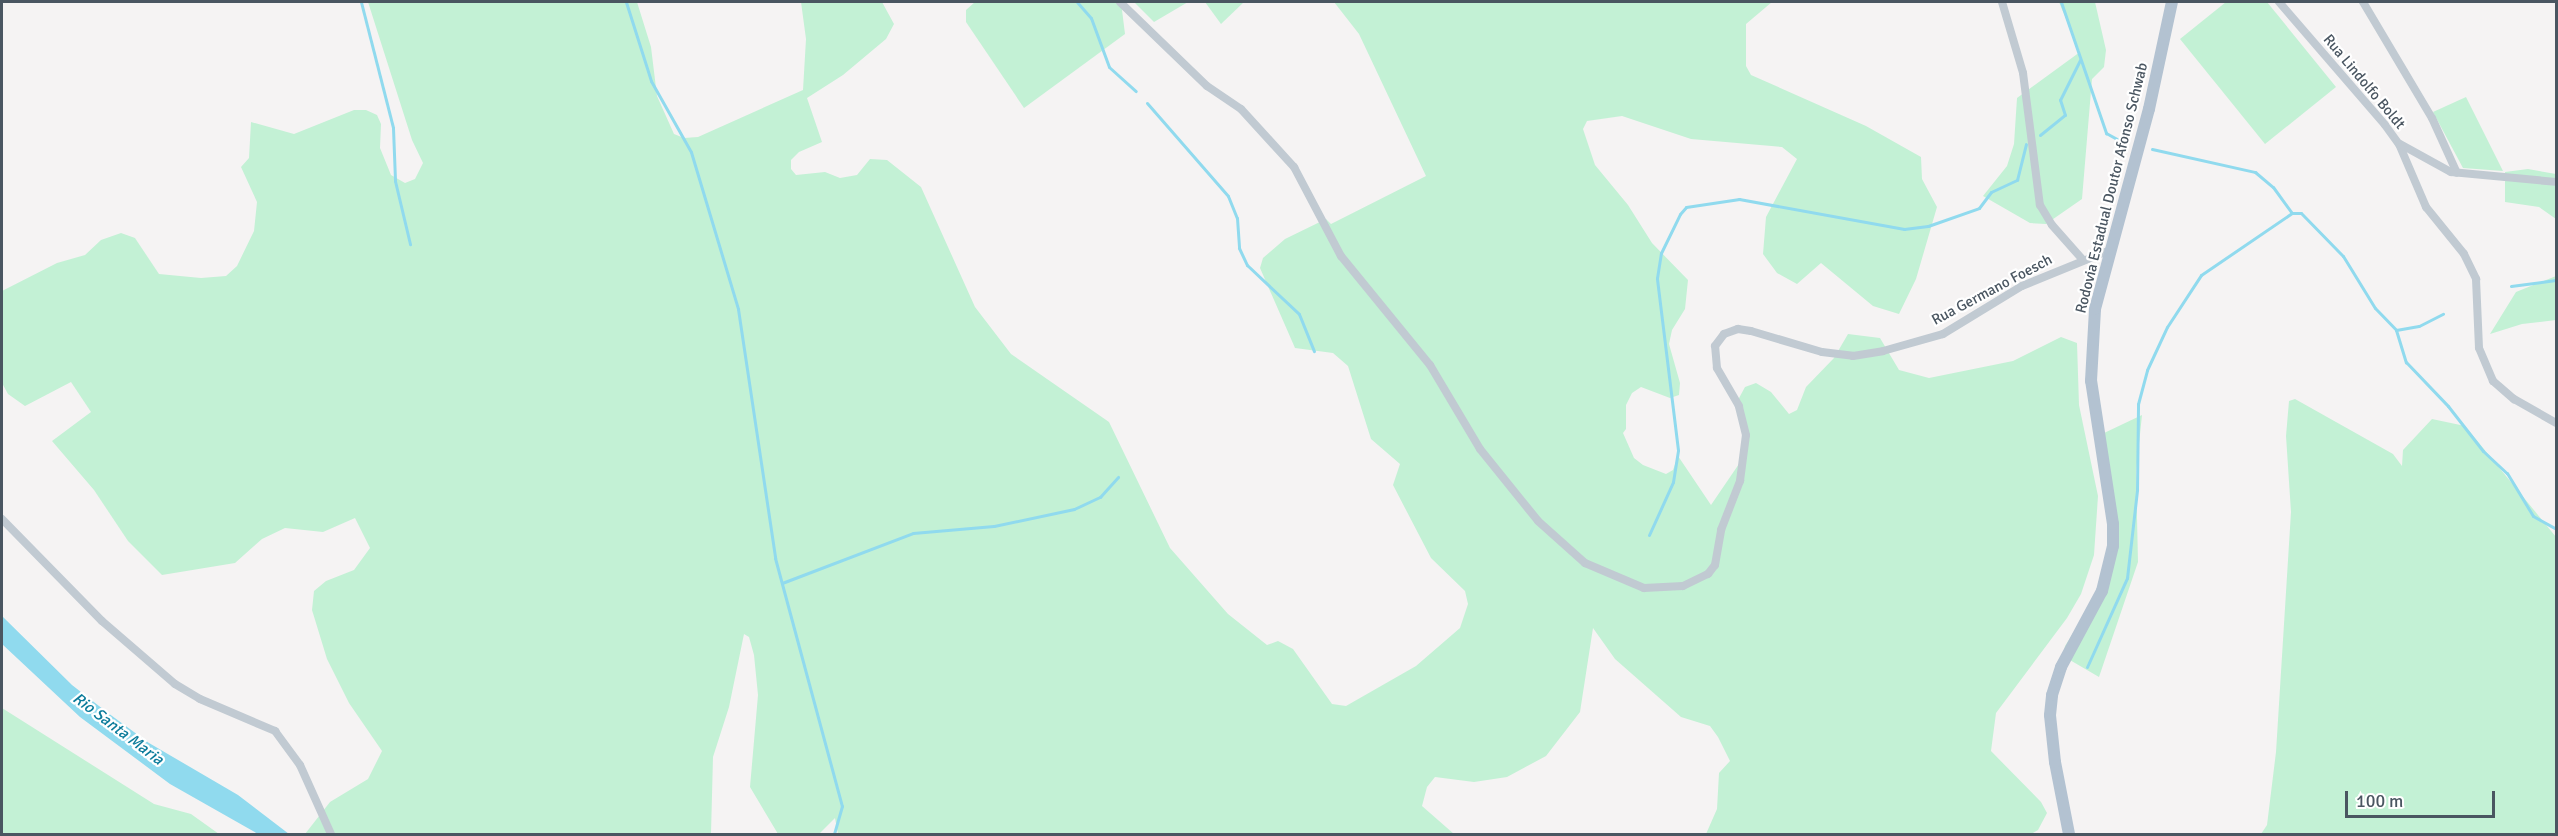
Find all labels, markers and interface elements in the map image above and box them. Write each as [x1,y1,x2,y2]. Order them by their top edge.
street label: Rua Lindolfo Boldt [2319,31,2409,133]
street label: Rodovia Estadual Doutor Afonso Schwab [2072,61,2152,315]
street label: Rua Germano Foesch [1929,251,2055,329]
water label: Rio Santa Maria [69,689,167,769]
scale bar [2348,779,2498,817]
text: 100 m [2356,790,2403,812]

